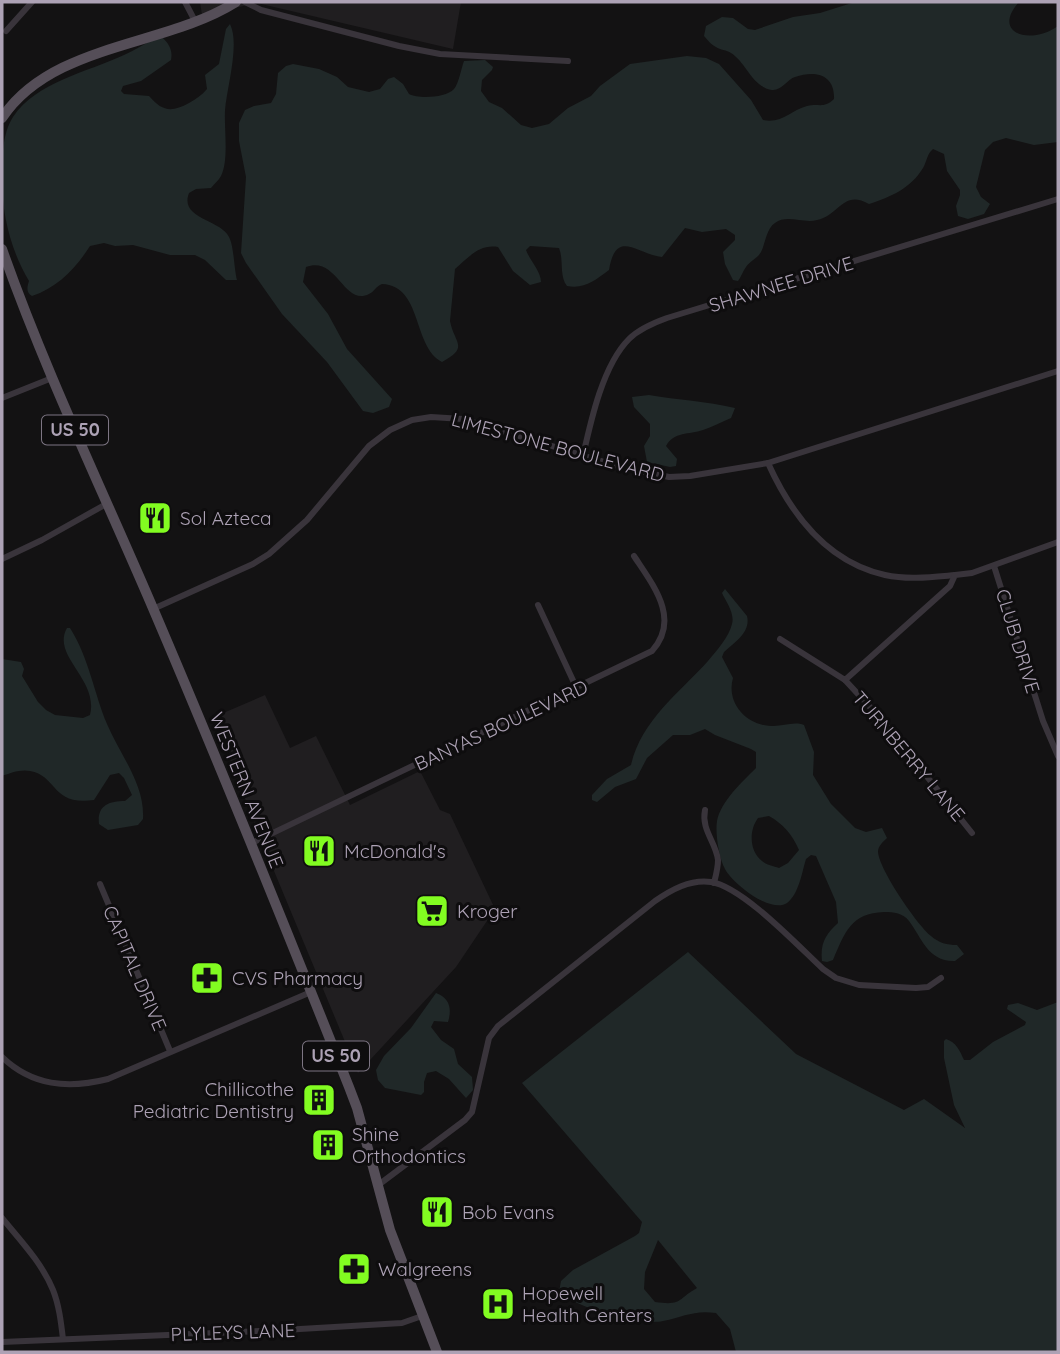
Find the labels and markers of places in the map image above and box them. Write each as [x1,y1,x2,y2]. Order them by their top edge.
restaurant icon: Sol Azteca [136,499,174,537]
place label: Sol Azteca [180,506,272,530]
restaurant icon: McDonald's [300,832,338,870]
place label: McDonald's [344,839,446,863]
supermarket icon: Kroger [413,892,451,930]
place label: Kroger [457,899,518,923]
pharmacy icon: CVS Pharmacy [188,959,226,997]
place label: CVS Pharmacy [232,966,363,990]
place label: Chillicothe Pediatric Dentistry [133,1077,294,1123]
building icon: Chillicothe Pediatric Dentistry [300,1081,338,1119]
place label: Shine Orthodontics [352,1122,466,1168]
building icon: Shine Orthodontics [309,1126,347,1164]
restaurant icon: Bob Evans [418,1193,456,1231]
place label: Bob Evans [462,1200,555,1224]
pharmacy icon: Walgreens [335,1250,373,1288]
place label: Walgreens [378,1257,472,1281]
place label: Hopewell Health Centers [522,1281,652,1327]
hospital icon: Hopewell Health Centers [479,1285,517,1323]

